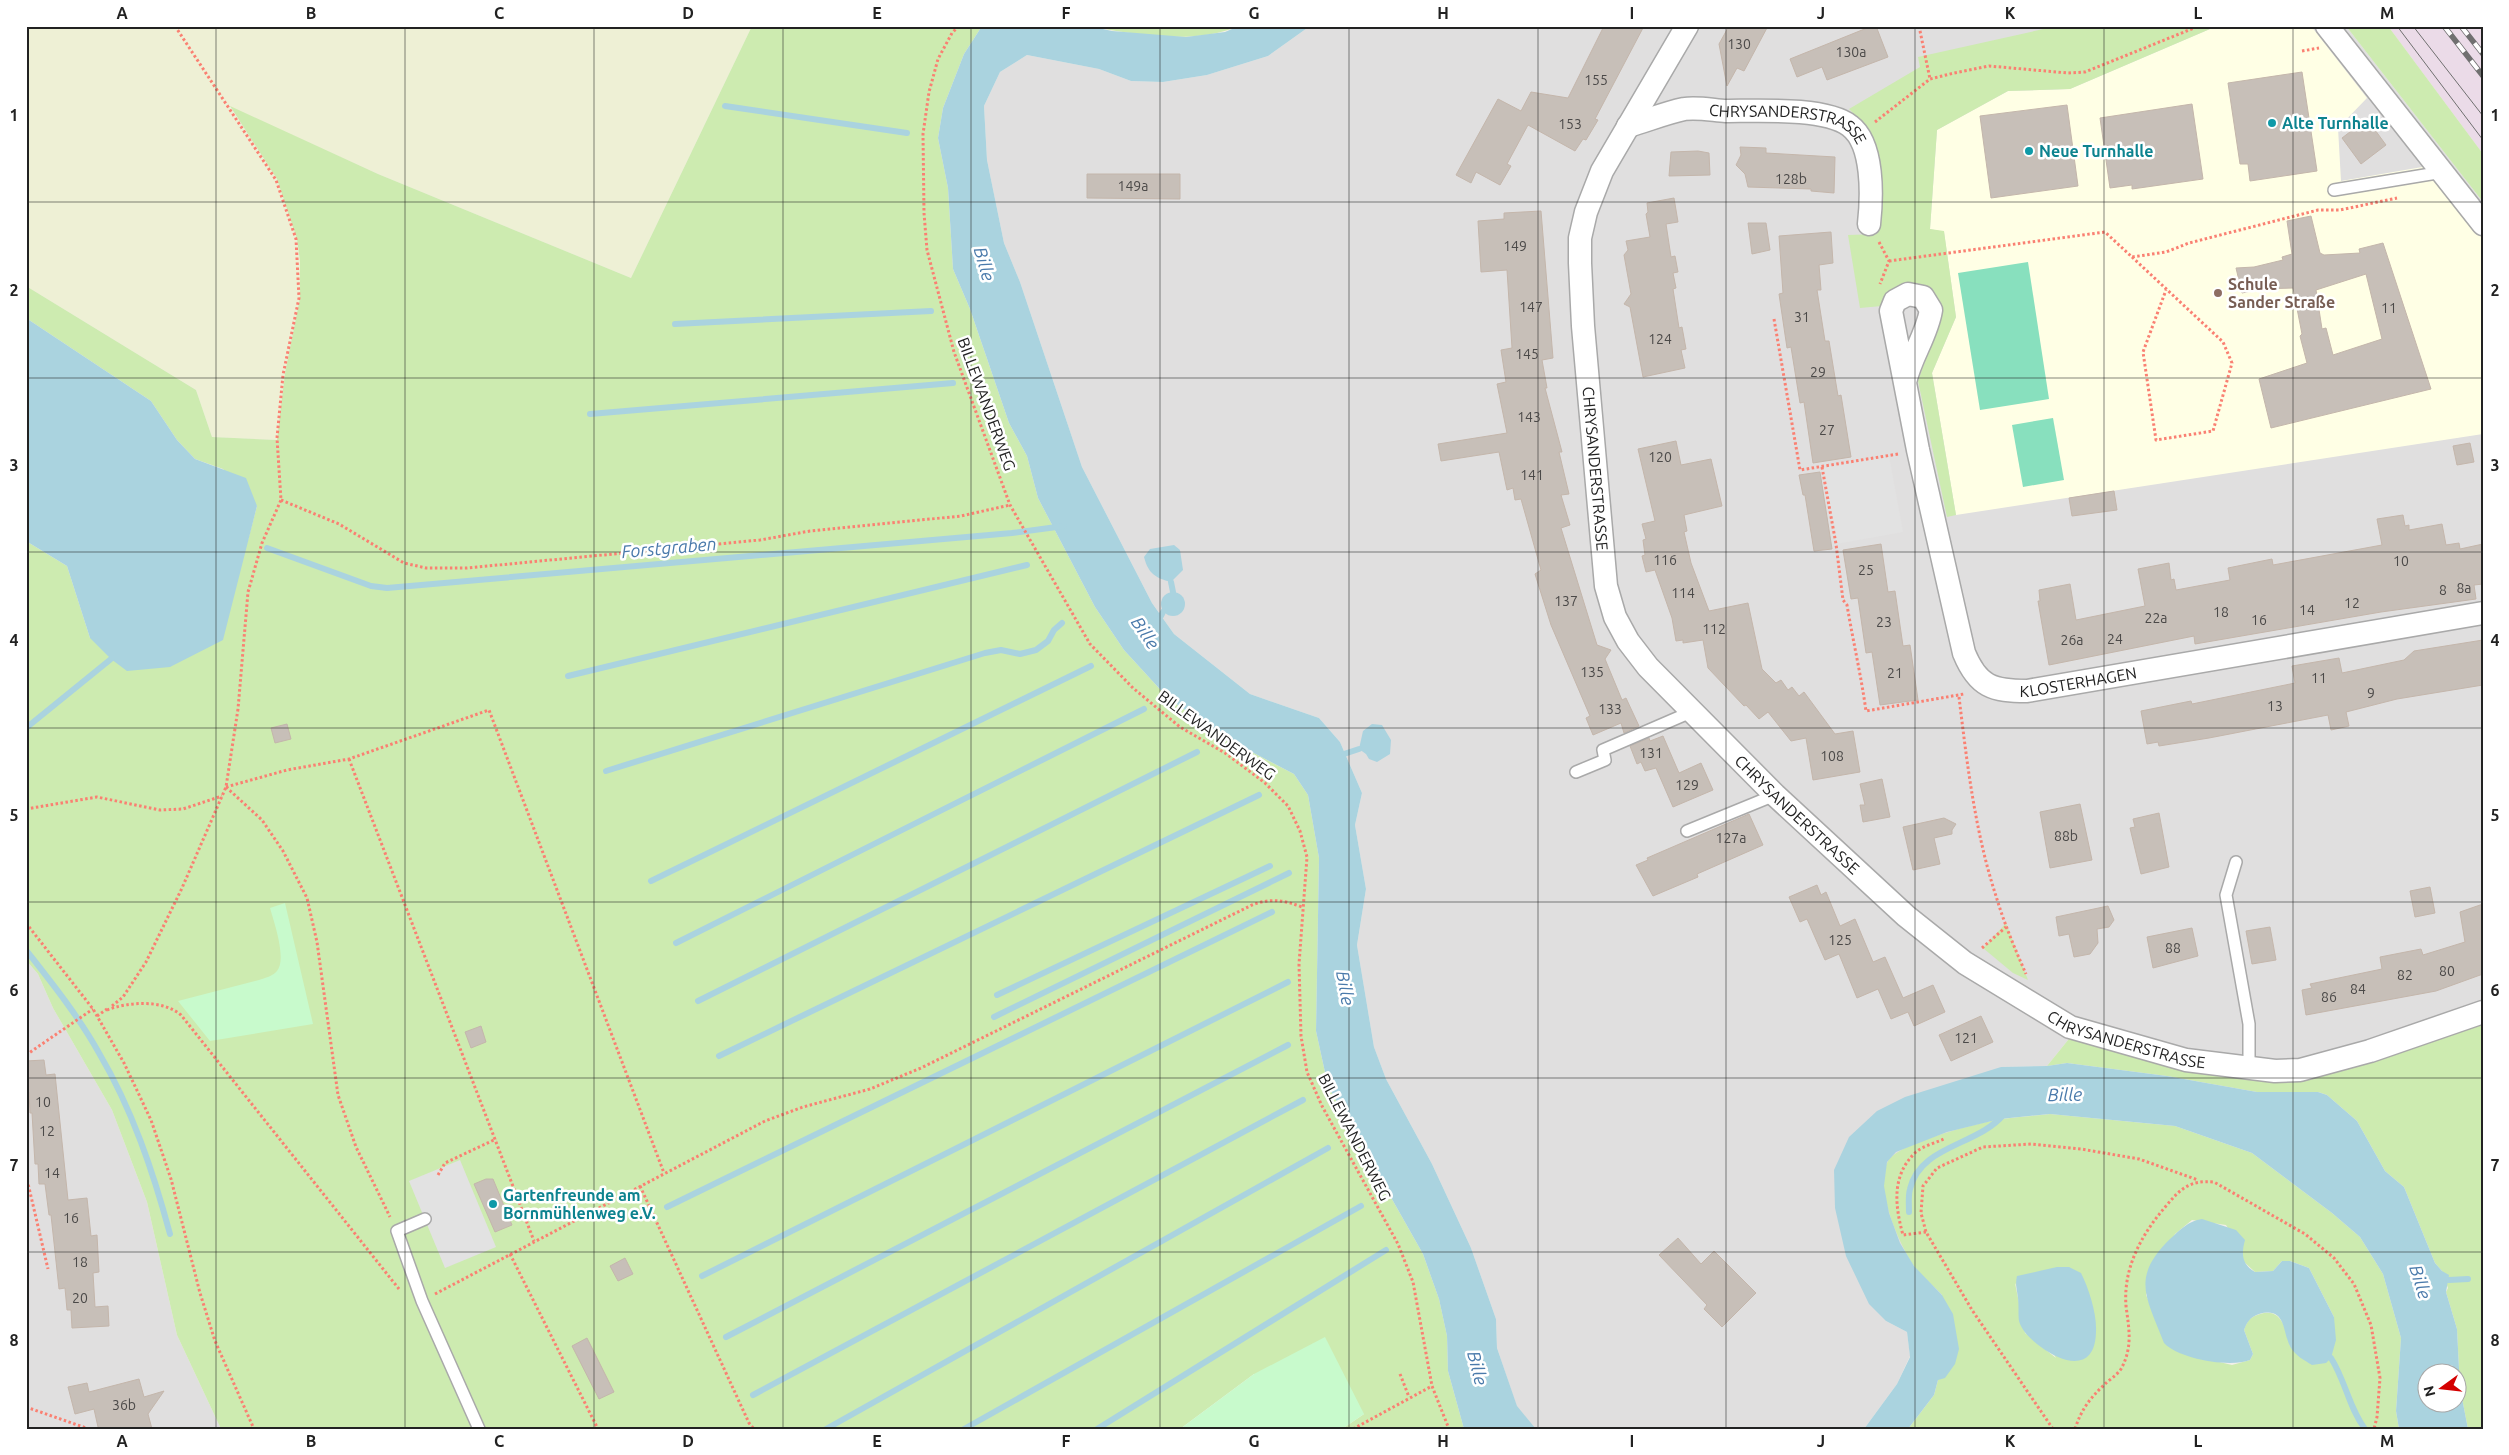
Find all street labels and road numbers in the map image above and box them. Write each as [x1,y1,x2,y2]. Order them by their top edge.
street label: CHRYSANDERSTRASSE [1708,100,1871,147]
street label: BILLEWANDERWEG [955,335,1019,473]
street label: CHRYSANDERSTRASSE [1579,386,1612,551]
street label: KLOSTERHAGEN [2020,663,2138,700]
street label: BILLEWANDERWEG [1155,686,1279,784]
street label: CHRYSANDERSTRASSE [1731,751,1863,877]
street label: CHRYSANDERSTRASSE [2044,1007,2206,1071]
street label: BILLEWANDERWEG [1315,1070,1395,1204]

